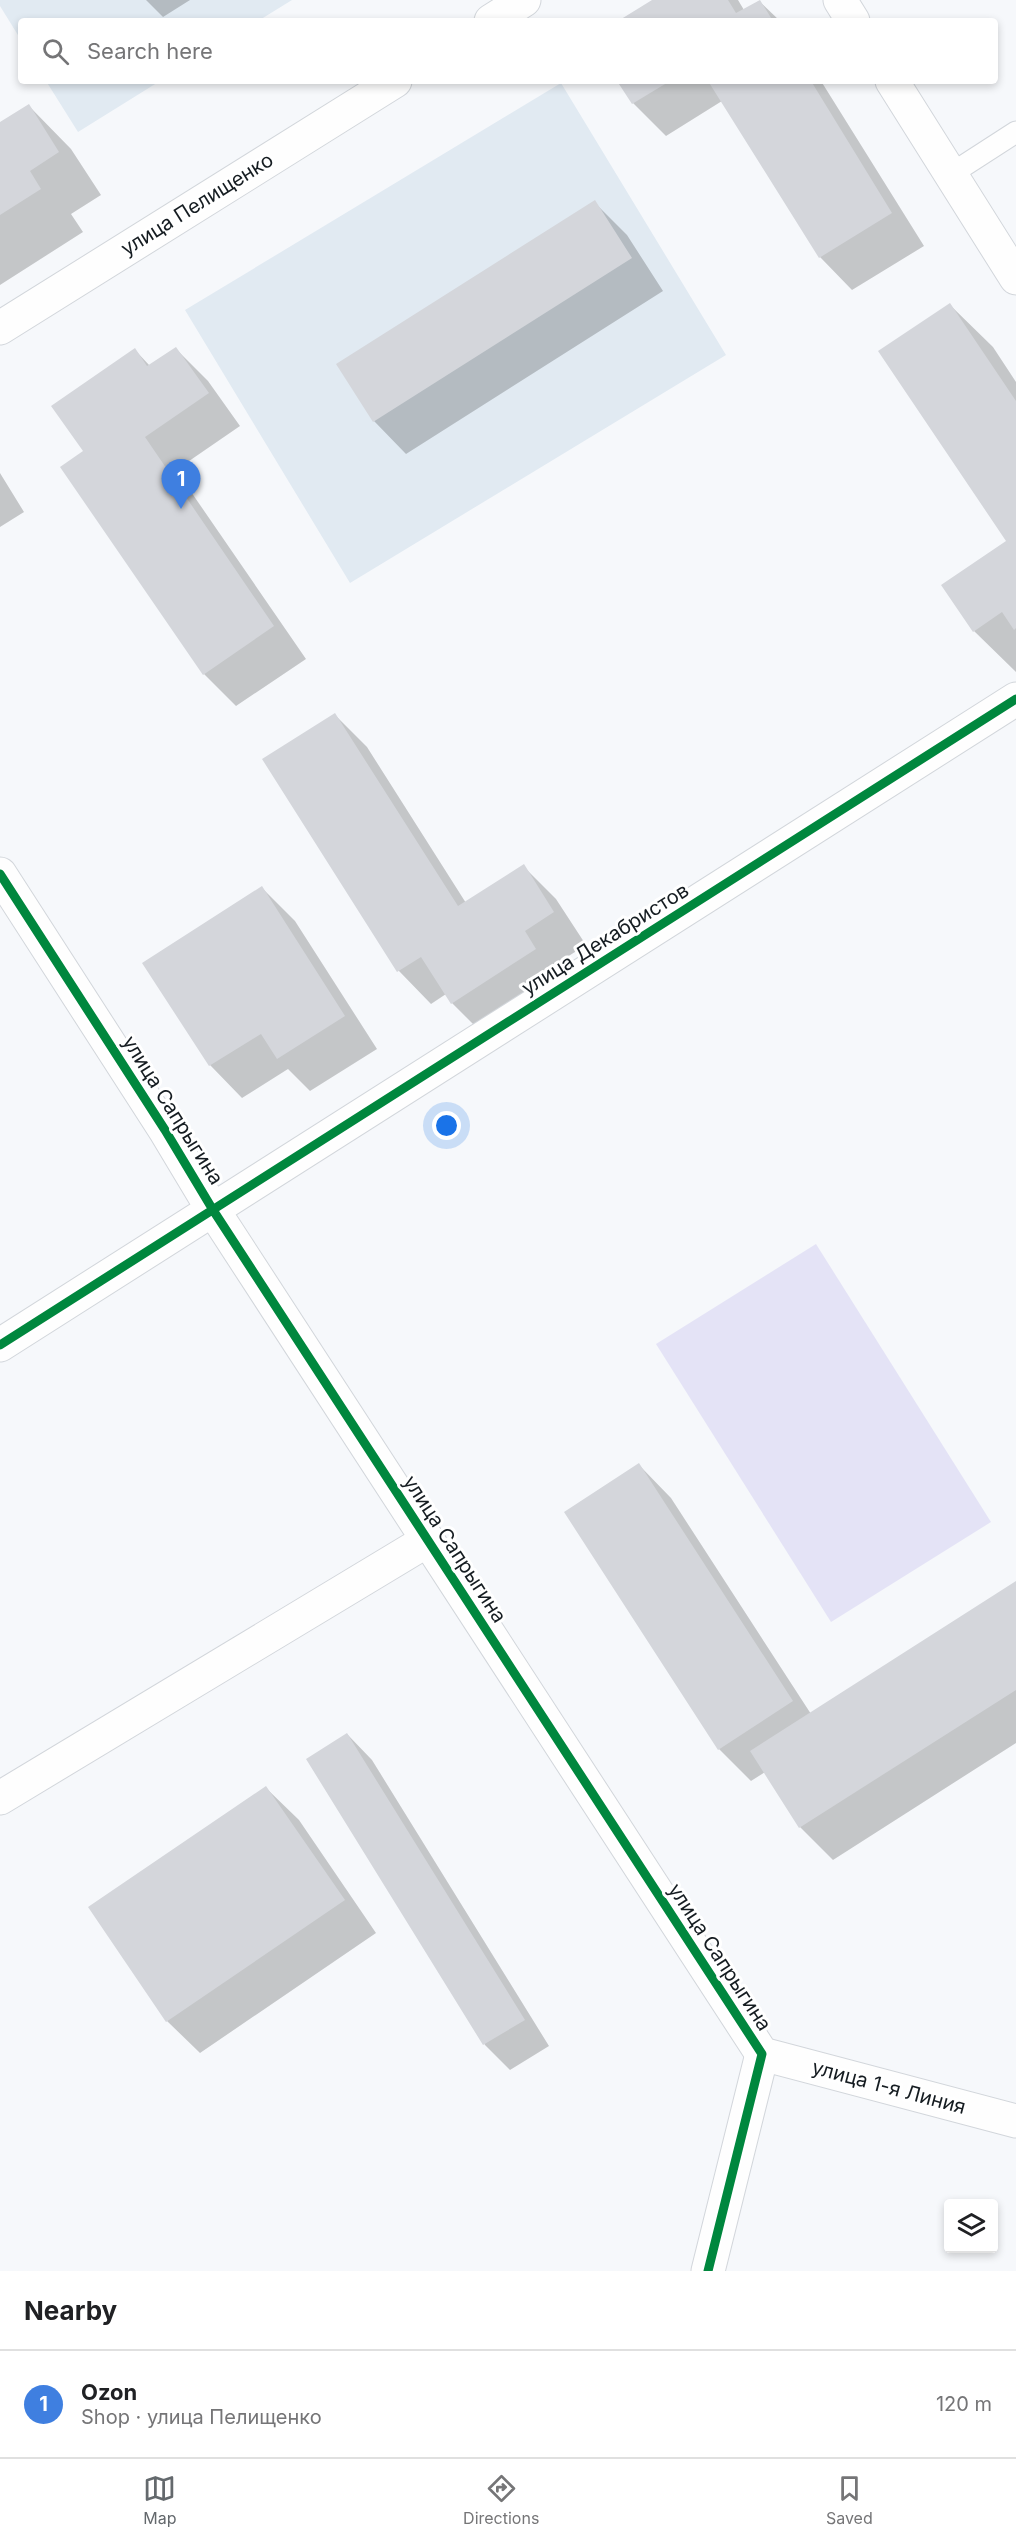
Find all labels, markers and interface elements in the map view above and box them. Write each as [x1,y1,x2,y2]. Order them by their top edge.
search box [18,18,998,84]
icon: search [39,35,72,68]
text: Search here [87,38,213,64]
street label: улица Пелищенко [117,148,277,260]
pin: 1 [162,460,201,509]
street label: улица Декабристов [517,878,693,1000]
street label: улица Сапрыгина [118,1031,228,1189]
your location [432,1111,461,1140]
street label: улица Сапрыгина [398,1471,512,1627]
street label: улица Сапрыгина [663,1879,777,2035]
street label: улица 1-я Линия [810,2055,968,2119]
map controls [944,2199,998,2253]
button: layers [944,2199,998,2253]
text: Nearby [24,2295,117,2326]
text: Ozon [81,2379,137,2405]
text: 1 [39,2392,48,2416]
text: 120 m [936,2392,992,2416]
text: Shop · улица Пелищенко [81,2405,322,2429]
tab: Map [143,2472,177,2528]
tab: Directions [463,2472,539,2528]
tab: Saved [826,2472,873,2528]

